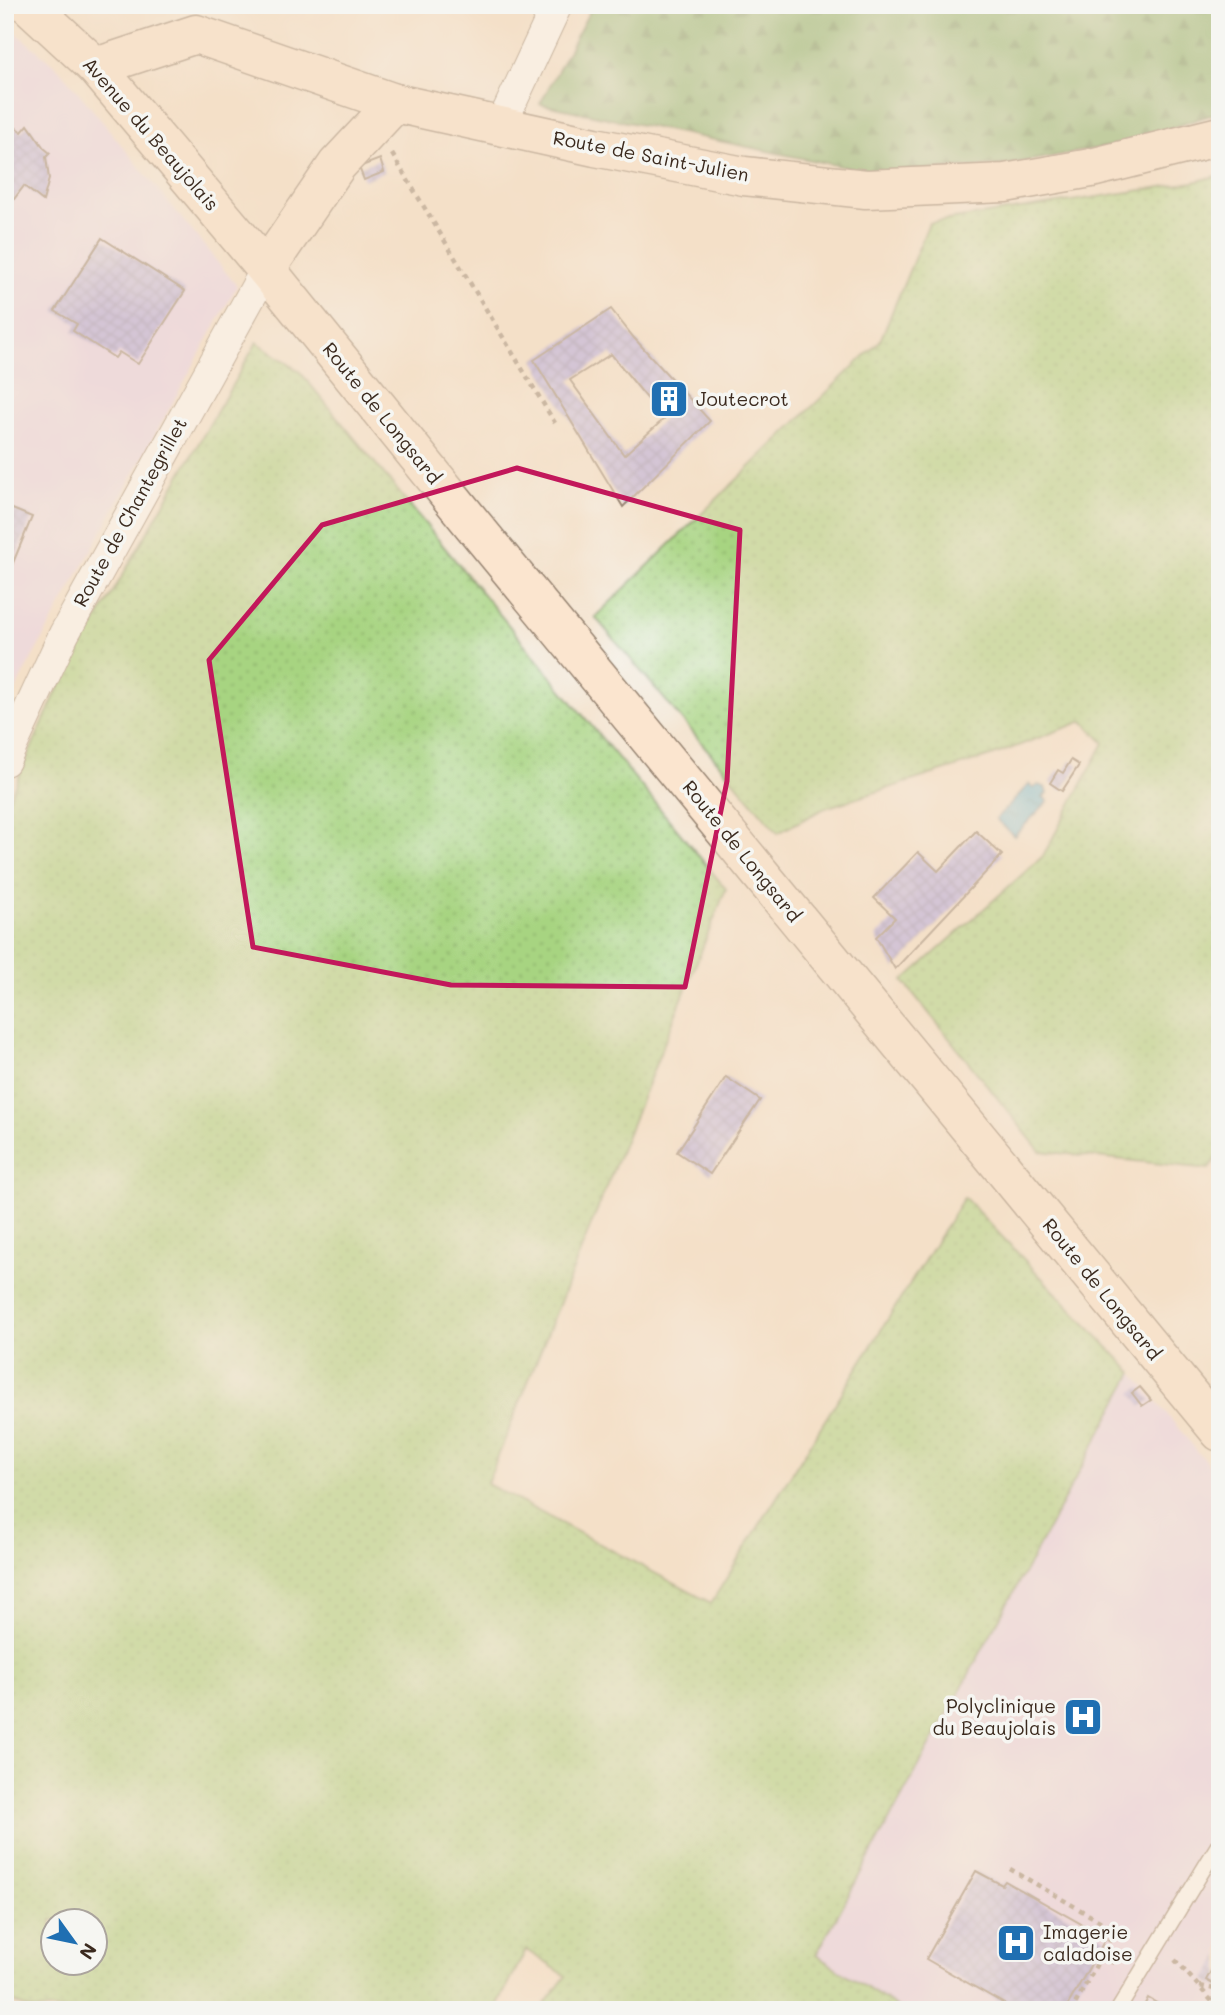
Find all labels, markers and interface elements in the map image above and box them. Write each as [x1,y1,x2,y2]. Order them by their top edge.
street label: Avenue du Beaujolais [78,52,225,216]
street label: Route de Saint-Julien [551,124,751,187]
street label: Route de Longsard [317,337,447,489]
building icon: Joutecrot [648,378,690,420]
place label: Joutecrot [696,386,789,411]
street label: Route de Chantegrillet [67,413,192,611]
street label: Route de Longsard [677,775,807,927]
street label: Route de Longsard [1037,1213,1167,1365]
place label: Polyclinique du Beaujolais [932,1693,1056,1740]
hospital icon: Polyclinique du Beaujolais [1062,1696,1104,1738]
north arrow [38,1906,108,1976]
place label: Imagerie caladoise [1043,1919,1133,1966]
hospital icon: Imagerie caladoise [995,1922,1037,1964]
text: N [74,1939,103,1964]

